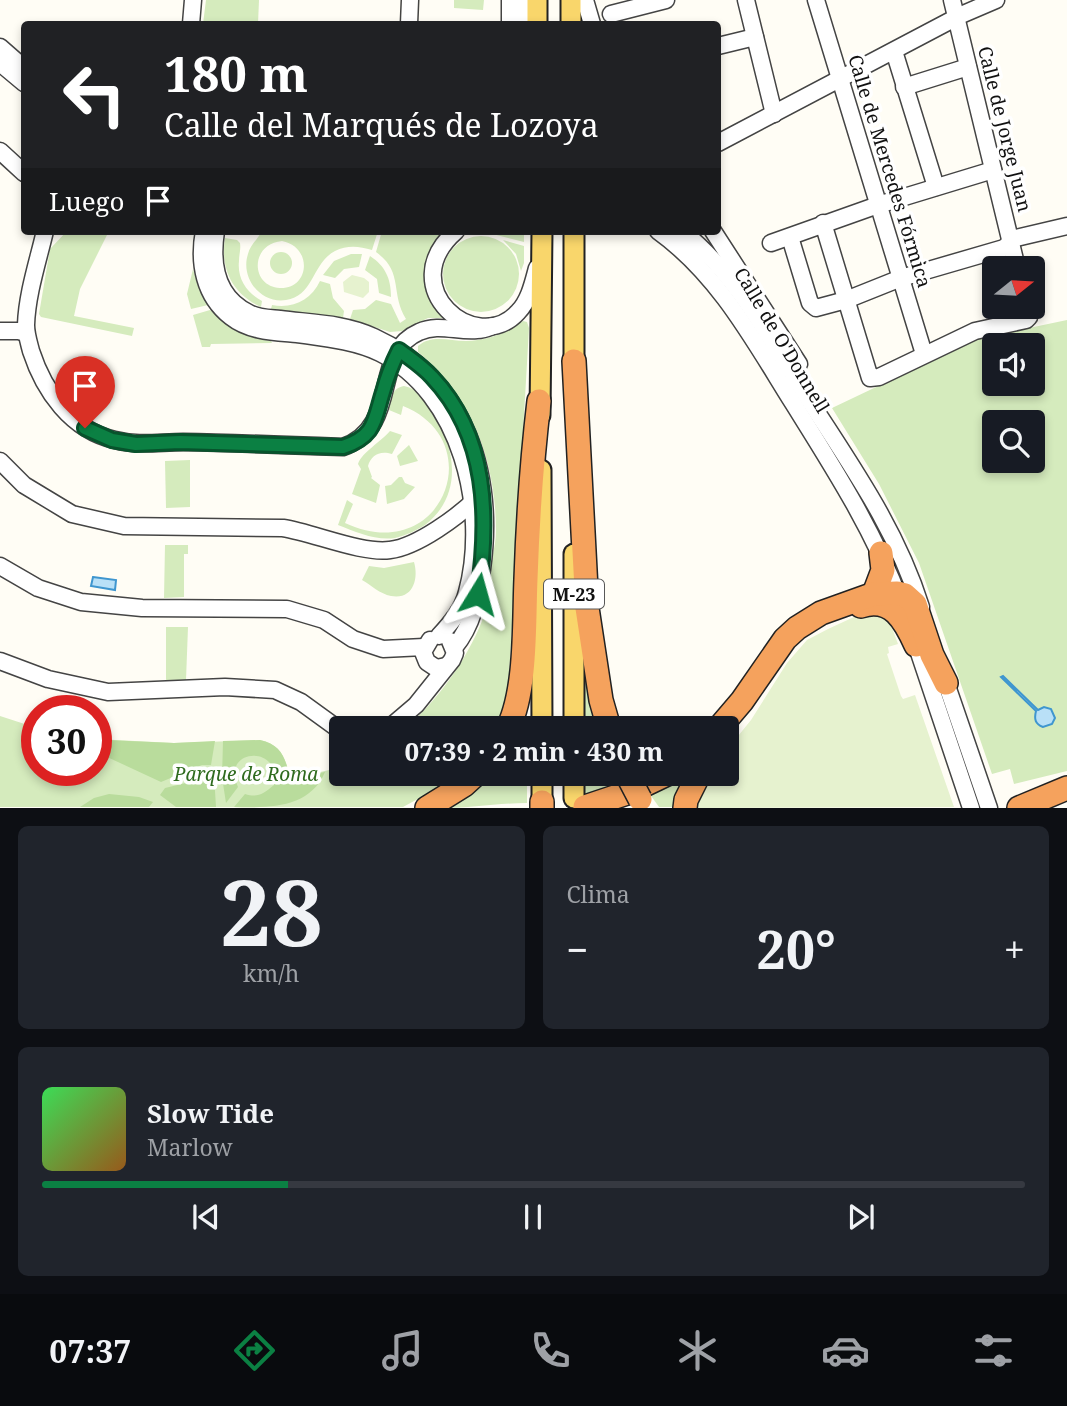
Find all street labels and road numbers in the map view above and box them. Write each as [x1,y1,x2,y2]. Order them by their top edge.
street label: Calle de Jorge Juan [972,43,1038,215]
street label: Calle de Mercedes Fórmica [842,51,938,291]
street label: Calle de O'Donnell [728,262,836,418]
road number: M-23 [544,580,604,608]

